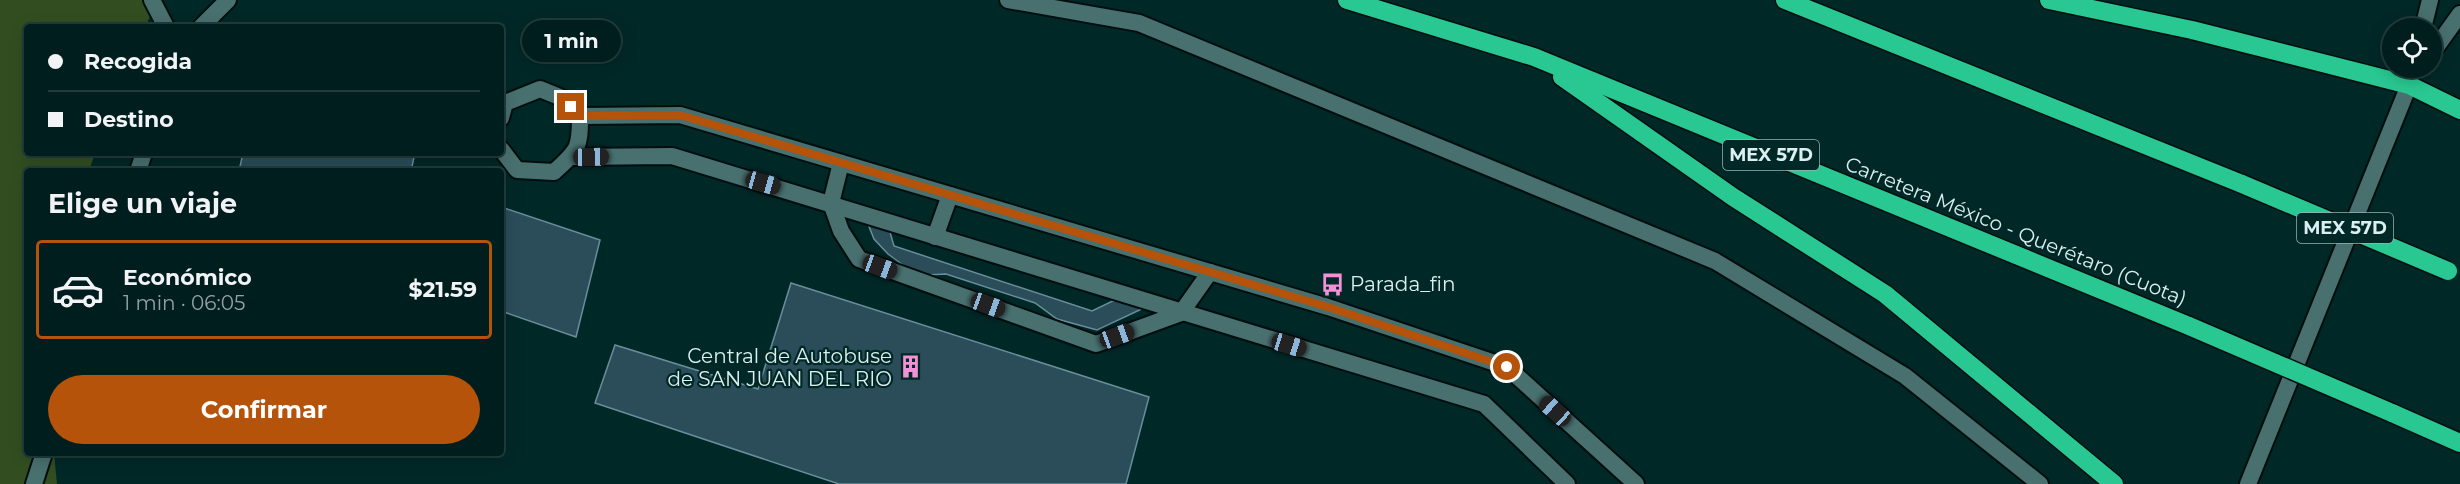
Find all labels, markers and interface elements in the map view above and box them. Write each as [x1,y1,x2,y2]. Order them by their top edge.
map controls [2382,18,2442,78]
button: locate [2382,18,2442,78]
callout: 1 min [522,20,620,62]
text: 1 min [544,29,599,53]
text: Recogida [84,48,192,75]
route end [557,93,584,120]
text: Destino [84,106,174,133]
road number: MEX 57D [1723,140,1819,170]
car [573,148,609,166]
street label: Carretera México - Querétaro (Cuota) [1842,151,2190,311]
car [743,169,783,197]
text: Elige un viaje [48,187,237,220]
road number: MEX 57D [2297,213,2393,243]
car [860,252,900,282]
icon: car [51,263,105,317]
text: Económico [123,264,252,291]
bus stop icon: Parada_fin [1319,271,1345,297]
place label: Parada_fin [1350,272,1456,296]
text: $21.59 [408,276,477,303]
car [968,290,1008,320]
text: 1 min · 06:05 [123,291,245,315]
car [1097,321,1137,351]
car [1269,331,1309,359]
place label: Central de Autobuse de SAN JUAN DEL RIO [667,344,892,391]
route start [1493,353,1520,380]
building icon: Central de Autobuse de SAN JUAN DEL RIO [897,354,923,380]
button: Confirmar [48,375,480,444]
car [1536,392,1574,430]

